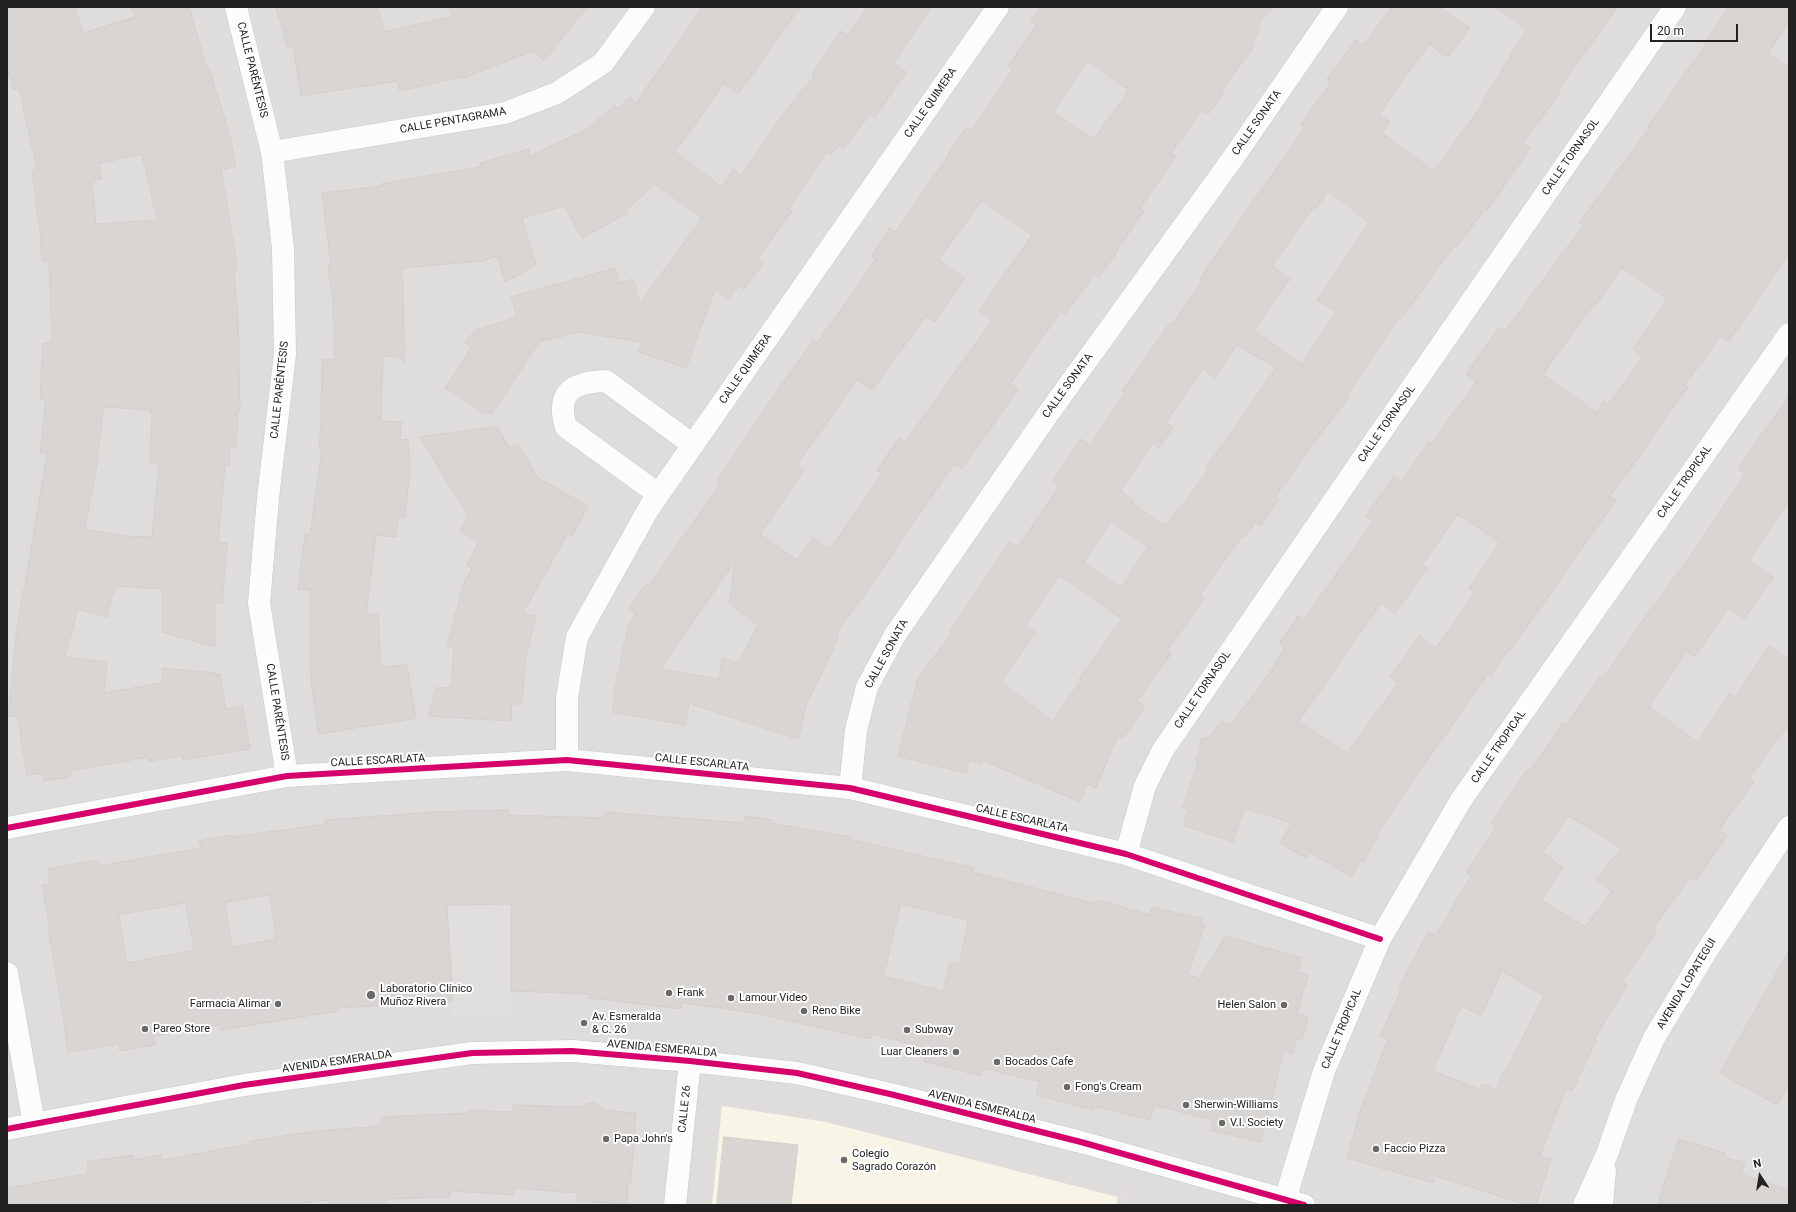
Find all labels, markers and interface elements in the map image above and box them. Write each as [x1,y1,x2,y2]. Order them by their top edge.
scale bar [1652,16,1740,42]
street label: CALLE PARÉNTESIS [234,21,270,119]
text: 20 m [1657,24,1684,38]
street label: CALLE QUIMERA [902,65,960,141]
street label: CALLE SONATA [1230,88,1284,158]
street label: CALLE PENTAGRAMA [399,105,507,137]
street label: CALLE TORNASOL [1539,116,1603,198]
street label: CALLE QUIMERA [717,331,775,407]
street label: CALLE PARÉNTESIS [268,341,292,439]
street label: CALLE SONATA [1040,351,1096,421]
street label: CALLE TORNASOL [1355,383,1419,465]
street label: CALLE TROPICAL [1655,443,1715,521]
street label: CALLE SONATA [863,617,911,691]
street label: CALLE TORNASOL [1172,649,1234,731]
street label: CALLE PARÉNTESIS [263,663,291,761]
street label: CALLE TROPICAL [1469,708,1529,786]
street label: CALLE ESCARLATA [654,751,750,775]
street label: CALLE ESCARLATA [330,752,426,770]
street label: CALLE ESCARLATA [974,802,1070,836]
street label: AVENIDA LOPATEGUI [1655,936,1719,1032]
place label: Laboratorio Clínico Muñoz Rivera [380,982,472,1008]
place label: Frank [677,986,704,1000]
street label: CALLE TROPICAL [1319,987,1365,1071]
marker: Frank [664,988,674,998]
marker: Laboratorio Clínico Muñoz Rivera [365,989,377,1001]
place label: Lamour Video [739,991,807,1005]
marker: Lamour Video [726,993,736,1003]
place label: Farmacia Alimar [190,997,270,1011]
place label: Helen Salon [1217,998,1276,1012]
marker: Farmacia Alimar [273,999,283,1009]
marker: Helen Salon [1279,1000,1289,1010]
place label: Reno Bike [812,1004,861,1018]
marker: Reno Bike [799,1006,809,1016]
place label: Av. Esmeralda & C. 26 [592,1010,661,1036]
marker: Av. Esmeralda & C. 26 [579,1018,589,1028]
place label: Pareo Store [153,1022,210,1036]
place label: Subway [915,1023,953,1037]
marker: Pareo Store [140,1024,150,1034]
marker: Subway [902,1025,912,1035]
street label: AVENIDA ESMERALDA [606,1038,718,1060]
place label: Luar Cleaners [881,1045,948,1059]
marker: Luar Cleaners [951,1047,961,1057]
street label: AVENIDA ESMERALDA [281,1048,393,1076]
place label: Bocados Cafe [1005,1055,1073,1069]
marker: Bocados Cafe [992,1057,1002,1067]
place label: Fong's Cream [1075,1080,1142,1094]
marker: Fong's Cream [1062,1082,1072,1092]
street label: CALLE 26 [676,1085,694,1133]
street label: AVENIDA ESMERALDA [927,1087,1037,1127]
place label: Sherwin-Williams [1194,1098,1278,1112]
marker: Sherwin-Williams [1181,1100,1191,1110]
place label: V.I. Society [1230,1116,1283,1130]
marker: V.I. Society [1217,1118,1227,1128]
place label: Papa John's [614,1132,673,1146]
marker: Papa John's [601,1134,611,1144]
place label: Faccio Pizza [1384,1142,1446,1156]
marker: Faccio Pizza [1371,1144,1381,1154]
place label: Colegio Sagrado Corazón [852,1147,936,1173]
marker: Colegio Sagrado Corazón [839,1155,849,1165]
north arrow [1740,1156,1780,1196]
text: N [1752,1157,1763,1171]

